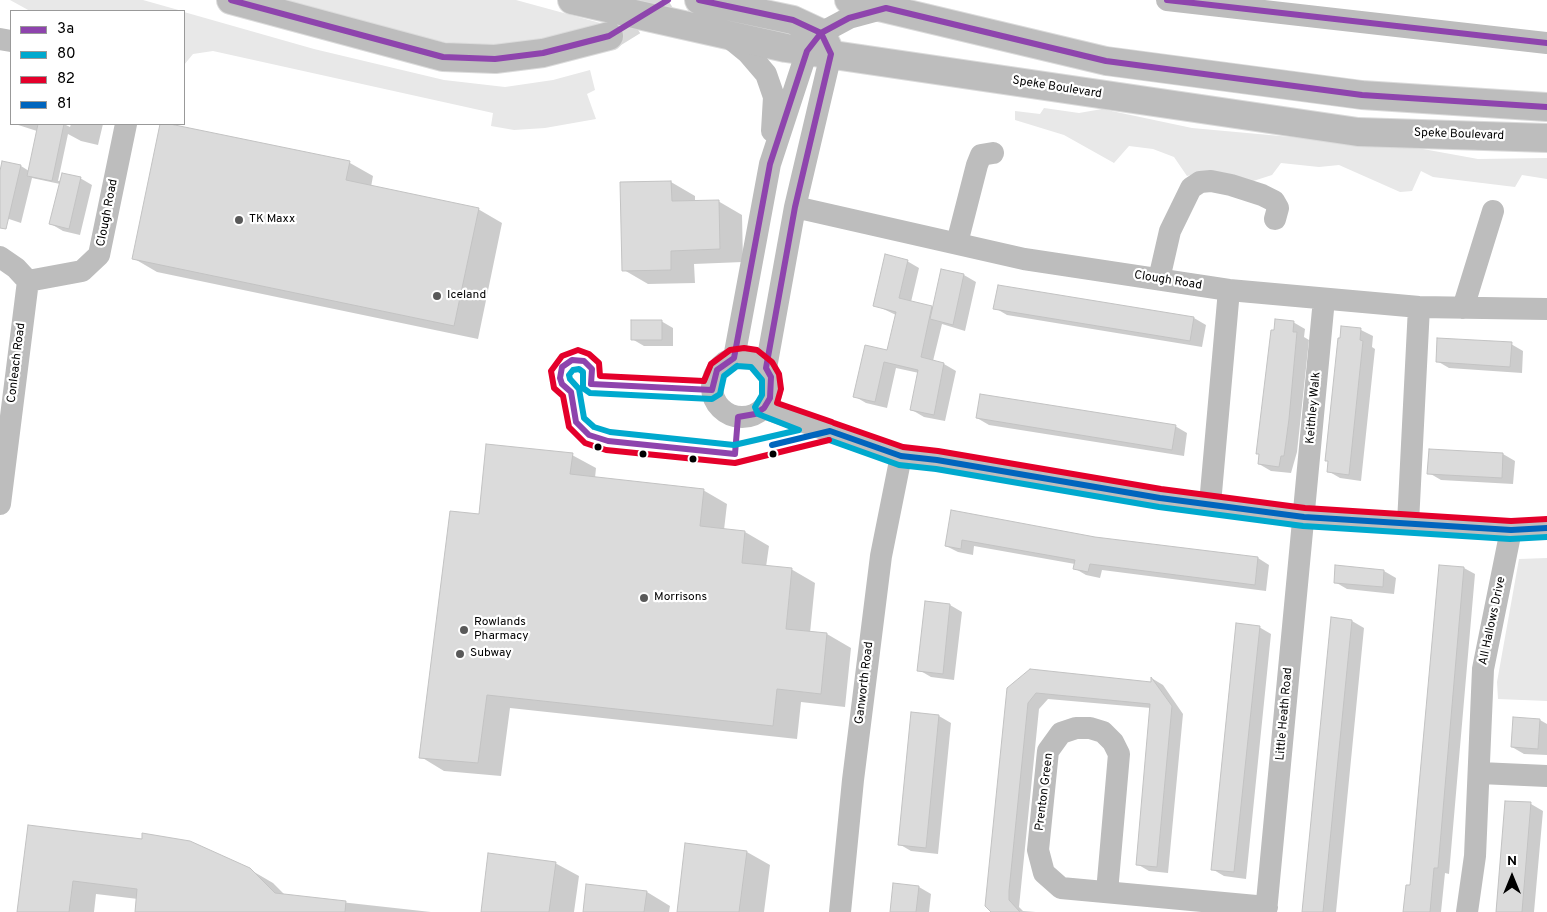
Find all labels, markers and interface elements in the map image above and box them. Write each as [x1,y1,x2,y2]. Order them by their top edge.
legend [10,10,185,125]
text: 3a [57,20,74,39]
text: 80 [57,45,76,64]
text: 82 [57,70,75,89]
street label: Speke Boulevard [1011,74,1103,102]
text: 81 [57,95,72,114]
street label: Speke Boulevard [1414,126,1504,144]
street label: Clough Road [94,178,122,248]
place label: TK Maxx [249,213,295,227]
marker: TK Maxx [233,214,245,226]
street label: Clough Road [1133,269,1203,293]
place label: Iceland [447,289,486,303]
marker: Iceland [431,290,443,302]
street label: Conleach Road [5,322,29,404]
street label: Keithley Walk [1304,371,1324,445]
unlabelled marker [593,442,603,452]
unlabelled marker [638,449,648,459]
unlabelled marker [768,449,778,459]
unlabelled marker [688,454,698,464]
street label: All Hallows Drive [1477,576,1509,666]
place label: Morrisons [654,591,707,605]
marker: Morrisons [638,592,650,604]
place label: Rowlands Pharmacy [474,616,529,644]
marker: Rowlands Pharmacy [458,624,470,636]
street label: Ganworth Road [853,641,877,725]
place label: Subway [470,647,512,661]
marker: Subway [454,648,466,660]
street label: Little Heath Road [1274,667,1296,761]
street label: Prenton Green [1033,752,1057,832]
north arrow [1487,852,1537,902]
text: N [1507,853,1517,870]

